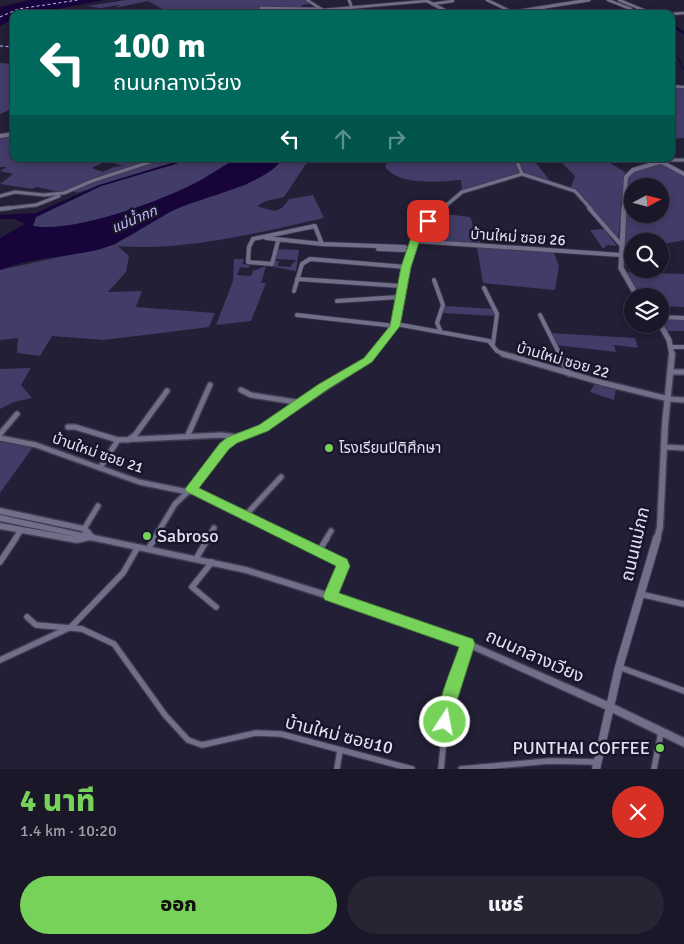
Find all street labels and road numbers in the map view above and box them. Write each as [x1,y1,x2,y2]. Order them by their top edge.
street label: บ้านใหม่ ซอย 26 [470,225,566,249]
street label: บ้านใหม่ ซอย 22 [515,338,611,382]
street label: บ้านใหม่ ซอย 21 [50,429,146,477]
street label: ถนนแม่กก [616,505,654,583]
street label: ถนนกลางเวียง [482,625,588,687]
street label: บ้านใหม่ ซอย10 [283,711,395,759]

